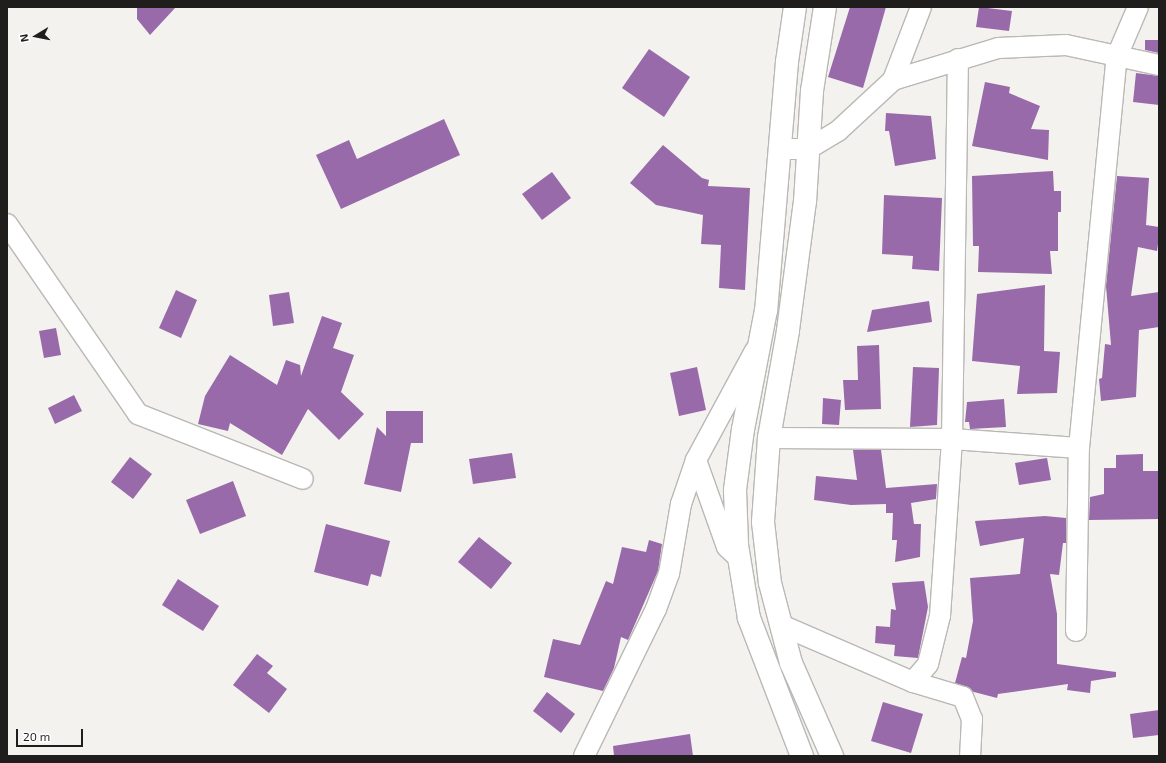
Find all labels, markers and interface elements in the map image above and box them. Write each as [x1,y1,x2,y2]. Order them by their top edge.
north arrow [16,16,56,56]
text: N [17,33,31,43]
scale bar [18,721,85,747]
text: 20 m [23,729,50,743]

